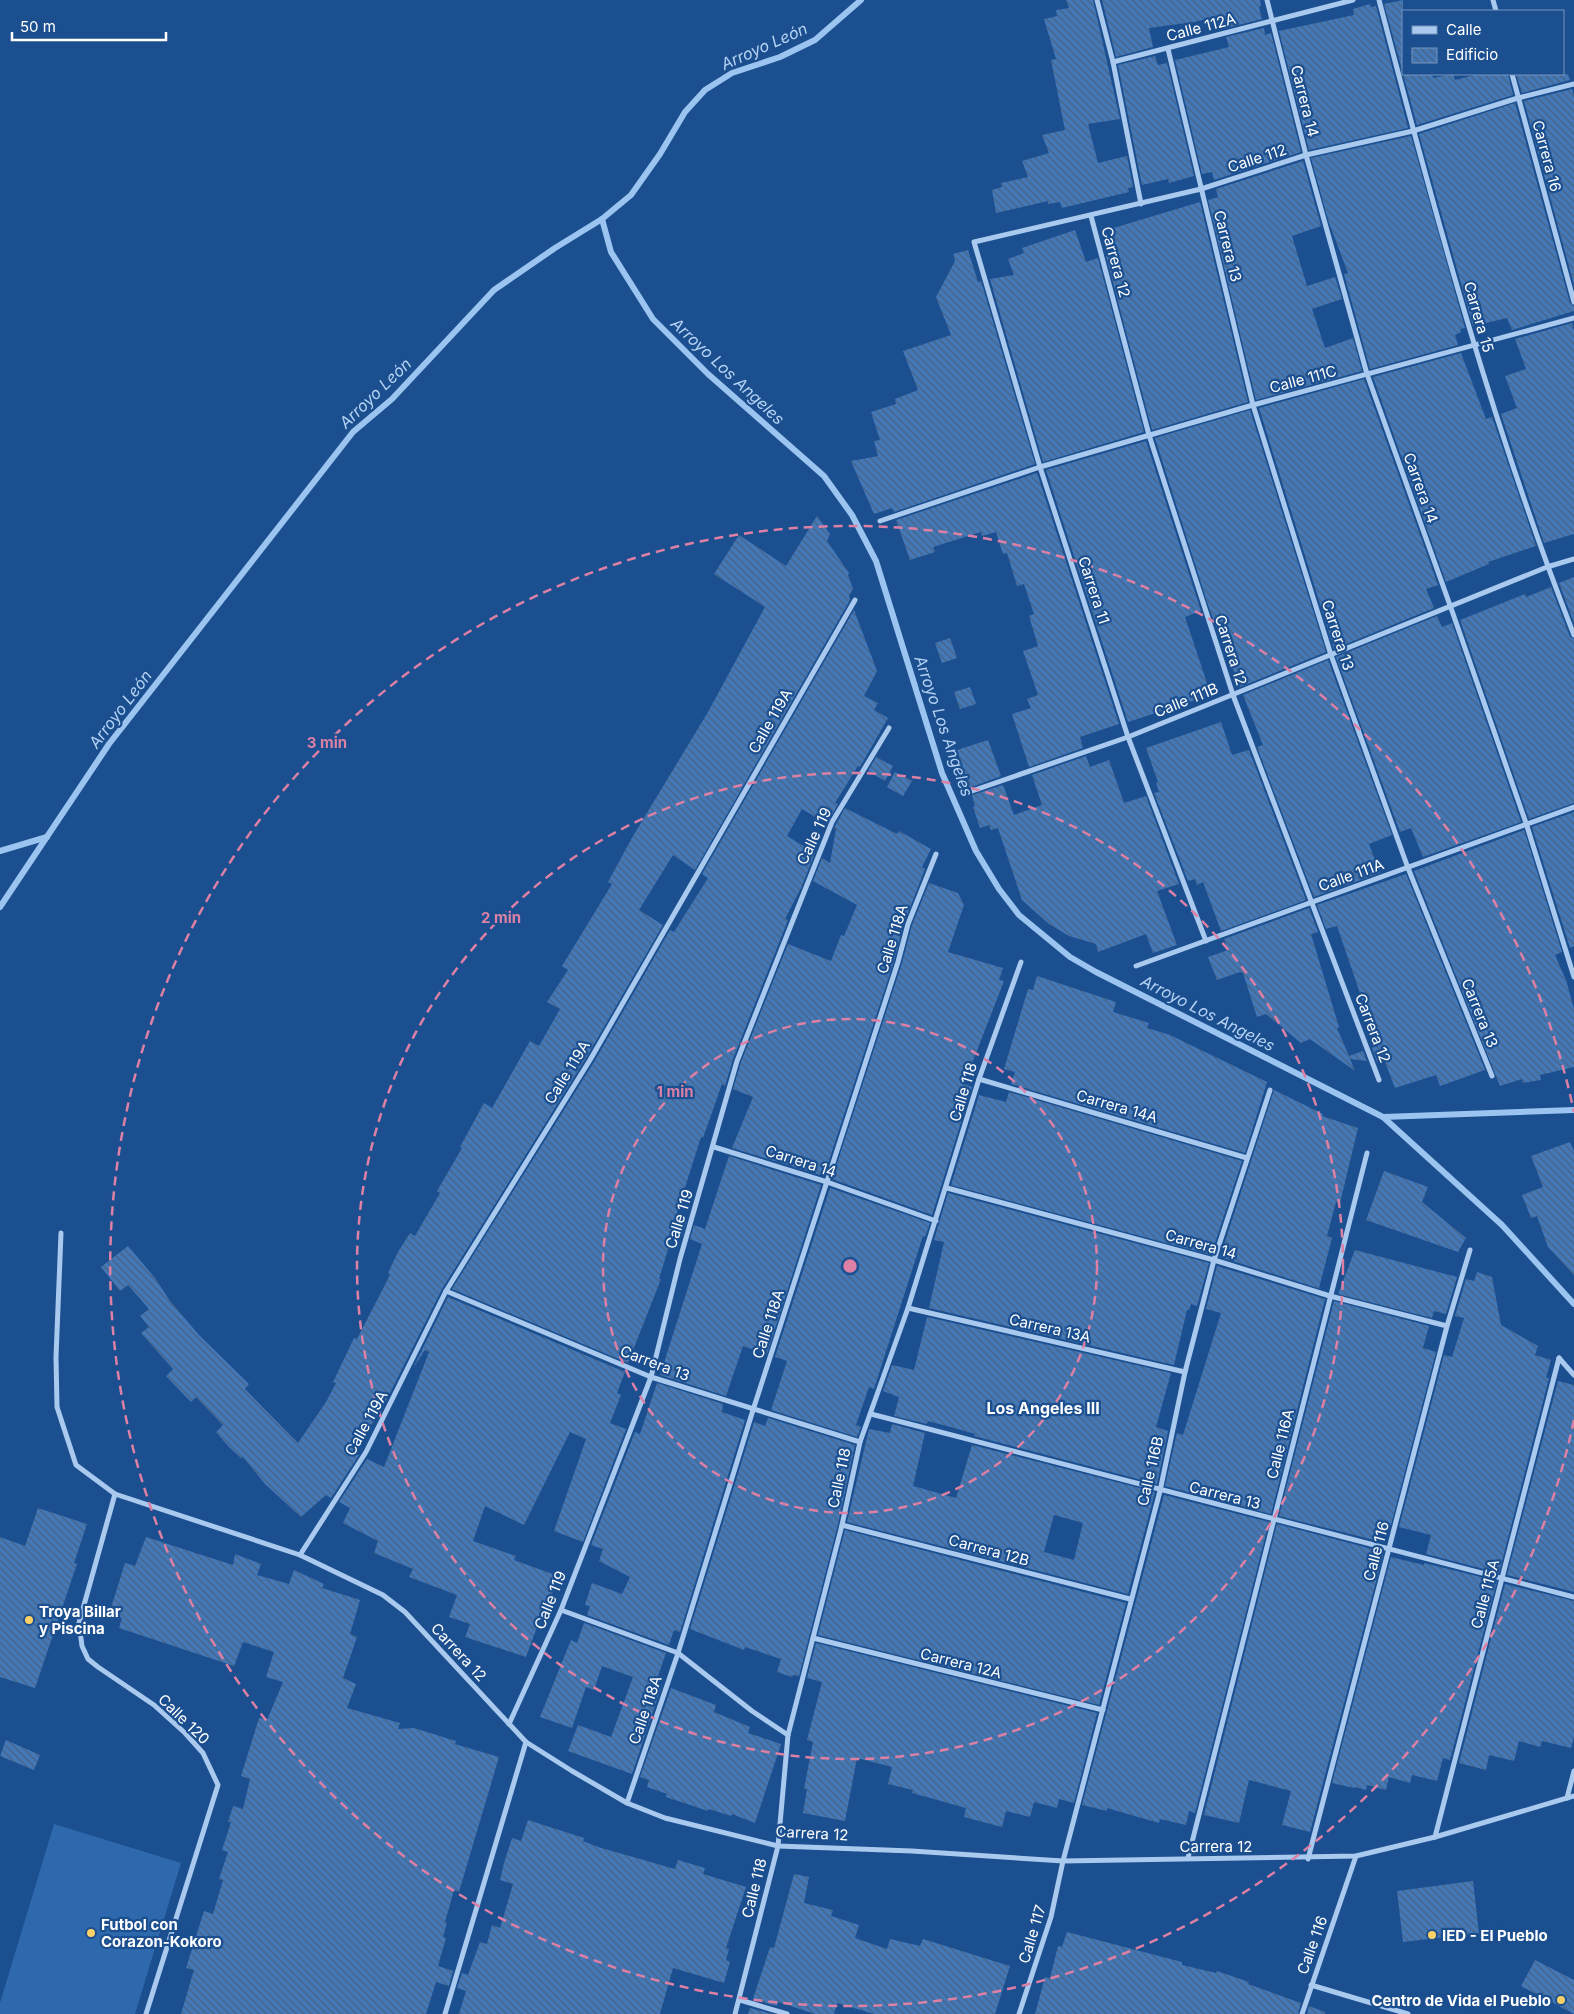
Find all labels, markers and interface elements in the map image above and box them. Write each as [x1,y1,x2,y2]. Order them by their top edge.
street label: Calle 112A [1164,9,1238,45]
scale bar [12,10,166,42]
legend [1402,10,1564,75]
text: 50 m [20,17,56,36]
water label: Arroyo León [717,18,810,74]
text: Calle [1446,20,1481,39]
text: Edificio [1446,45,1498,64]
street label: Carrera 14 [1287,63,1323,139]
street label: Carrera 16 [1528,118,1566,194]
street label: Calle 112 [1225,140,1289,176]
street label: Carrera 13 [1210,208,1246,284]
street label: Carrera 12 [1097,224,1135,300]
street label: Carrera 15 [1460,279,1498,355]
water label: Arroyo Los Angeles [666,313,789,429]
water label: Arroyo León [334,354,415,433]
street label: Calle 111C [1267,361,1339,397]
street label: Carrera 14 [1400,450,1442,526]
street label: Carrera 11 [1074,554,1114,626]
street label: Carrera 13 [1318,597,1358,673]
street label: Carrera 12 [1211,612,1251,688]
water label: Arroyo Los Angeles [910,652,978,799]
water label: Arroyo León [84,666,156,753]
street label: Calle 111B [1151,679,1221,721]
street label: Calle 119A [744,685,796,757]
text: 3 min [307,733,347,752]
street label: Calle 119 [792,804,836,868]
street label: Calle 111A [1316,854,1386,896]
street label: Calle 118A [872,902,912,976]
text: 2 min [481,908,521,927]
water label: Arroyo Los Angeles [1137,970,1278,1055]
street label: Carrera 13 [1458,976,1502,1050]
street label: Carrera 12 [1351,991,1395,1065]
street label: Calle 119A [540,1037,594,1107]
street label: Calle 118 [945,1060,981,1124]
text: 1 min [656,1082,694,1101]
street label: Carrera 14A [1074,1085,1160,1127]
street label: Carrera 14 [763,1141,839,1181]
street label: Calle 119 [661,1187,697,1251]
street label: Carrera 14 [1163,1225,1239,1263]
centre of rings [841,1257,859,1275]
street label: Calle 118A [748,1287,788,1361]
street label: Carrera 13A [1007,1309,1093,1347]
street label: Carrera 13 [617,1341,693,1385]
street label: Calle 119A [340,1387,392,1459]
district label: Los Angeles III [986,1398,1100,1418]
street label: Calle 116A [1262,1407,1298,1481]
street label: Calle 116B [1133,1434,1167,1508]
street label: Calle 118 [823,1446,855,1510]
street label: Carrera 13 [1187,1477,1263,1513]
street label: Calle 116 [1359,1519,1393,1583]
street label: Carrera 12B [947,1530,1031,1570]
street label: Calle 115A [1467,1557,1503,1631]
street label: Calle 119 [530,1568,570,1632]
place label: Troya Billar y Piscina [39,1602,121,1638]
marker: Troya Billar y Piscina [23,1614,35,1626]
street label: Carrera 12 [427,1619,491,1685]
street label: Carrera 12A [918,1644,1004,1682]
street label: Calle 118A [624,1673,666,1747]
street label: Calle 120 [154,1690,214,1748]
street label: Carrera 12 [775,1822,849,1844]
street label: Carrera 12 [1180,1837,1252,1856]
street label: Calle 118 [737,1856,771,1920]
street label: Calle 117 [1014,1902,1050,1966]
street label: Calle 116 [1293,1913,1331,1977]
place label: Futbol con Corazon-Kokoro [101,1915,222,1951]
place label: IED - El Pueblo [1442,1926,1548,1945]
marker: Futbol con Corazon-Kokoro [85,1927,97,1939]
marker: IED - El Pueblo [1426,1929,1438,1941]
place label: Centro de Vida el Pueblo [1371,1991,1551,2010]
marker: Centro de Vida el Pueblo [1555,1994,1567,2006]

